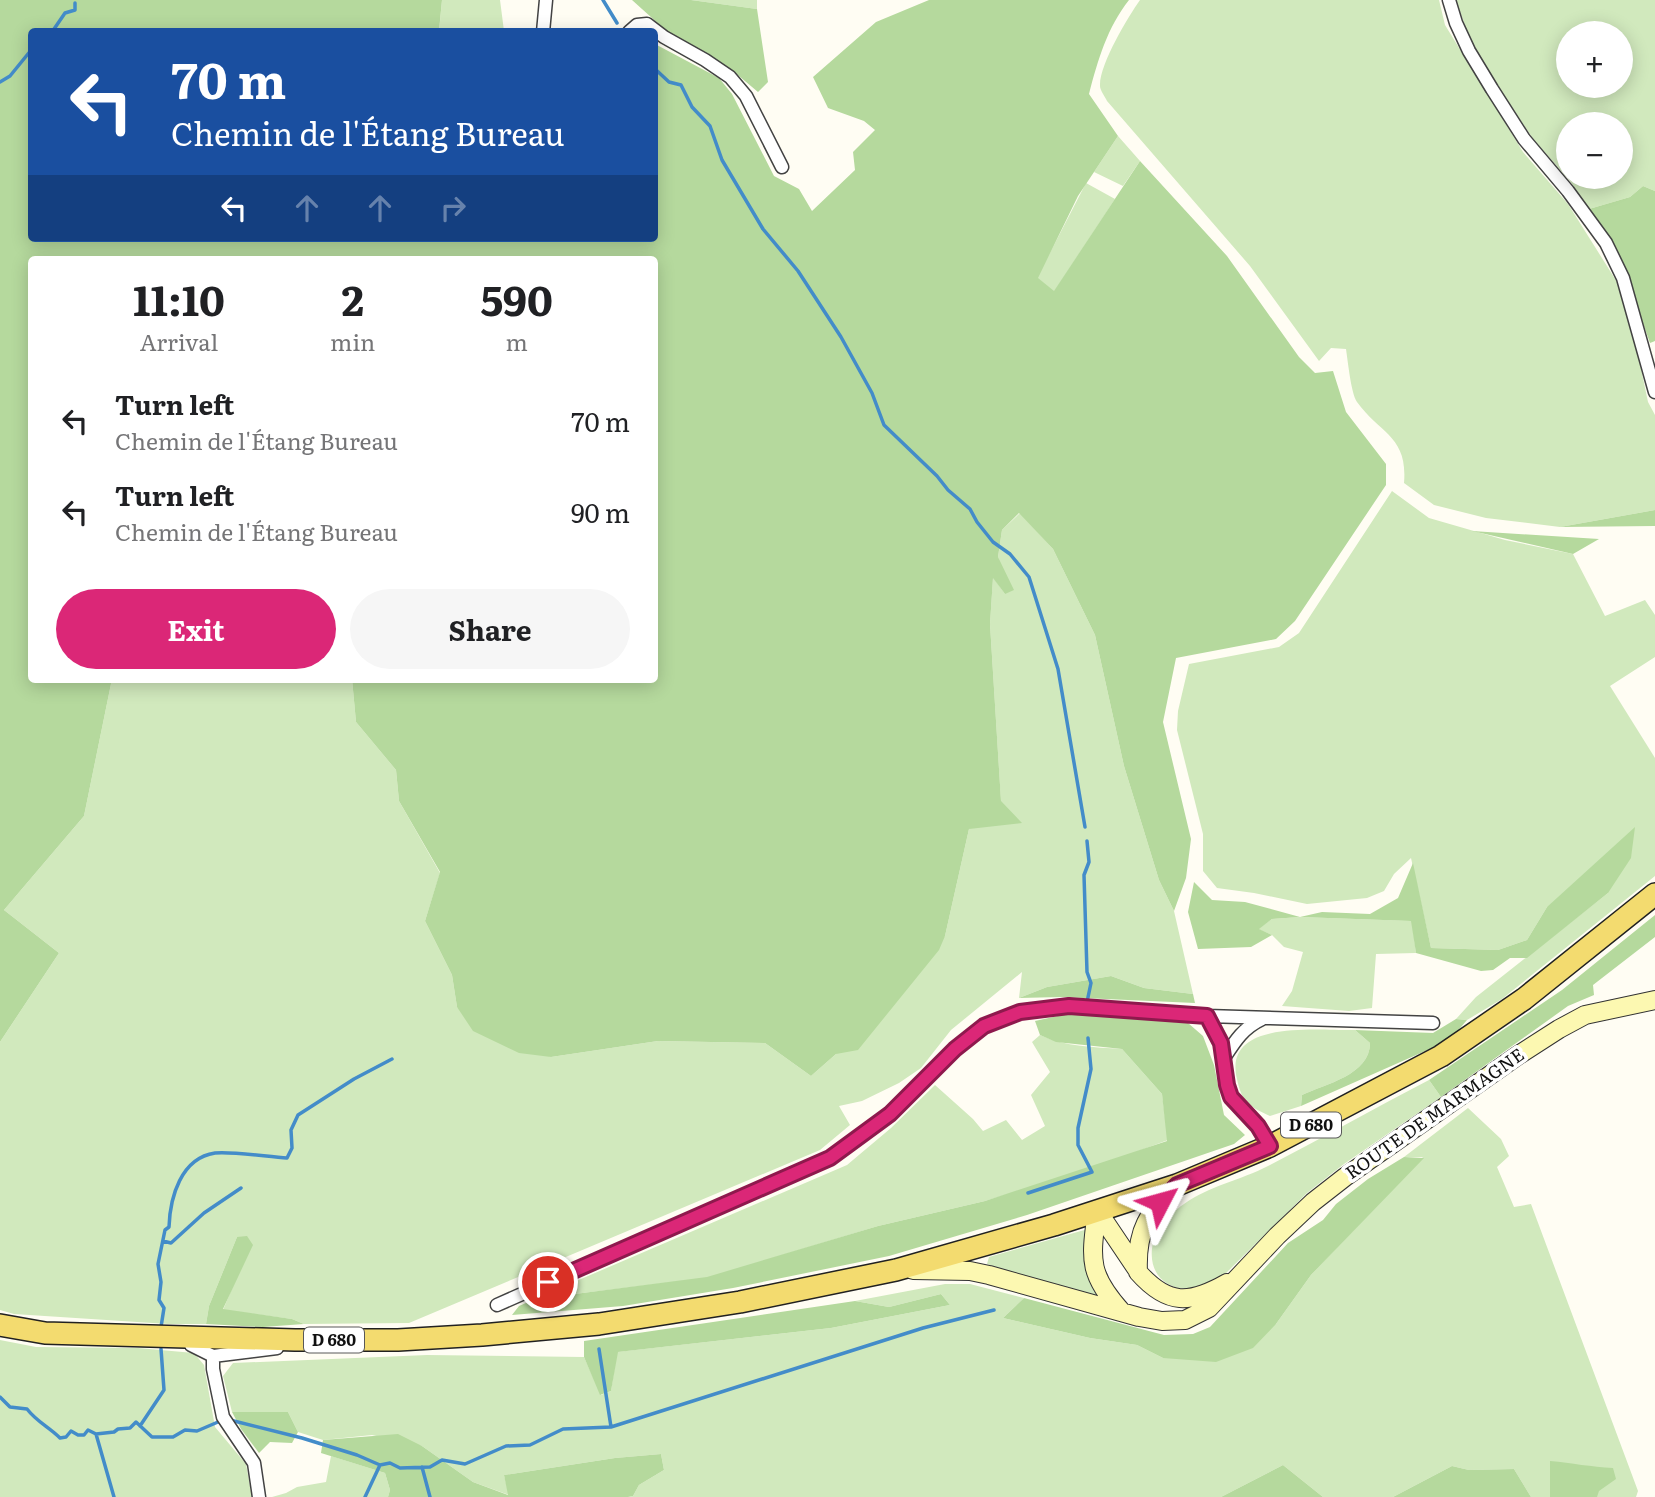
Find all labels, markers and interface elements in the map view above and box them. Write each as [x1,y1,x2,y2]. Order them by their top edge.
map controls [1556,21,1633,189]
button: + [1556,21,1633,98]
text: 70 m [171,41,286,114]
icon: left [56,56,147,147]
text: Chemin de l'Étang Bureau [171,108,565,156]
button: − [1556,112,1633,189]
icon: left [215,189,253,227]
icon: ahead [288,189,326,227]
icon: ahead [361,189,399,227]
icon: right [434,189,472,227]
text: 11:10 [133,267,225,329]
text: 2 [341,267,364,329]
text: 590 [480,267,553,329]
text: Arrival [140,324,218,358]
text: min [330,324,375,358]
text: m [505,324,528,358]
text: Turn left [115,384,234,423]
text: 70 m [571,401,630,440]
icon: left [56,402,94,440]
text: Chemin de l'Étang Bureau [115,423,398,457]
text: Turn left [115,475,234,514]
text: 90 m [571,492,630,531]
icon: left [56,493,94,531]
text: Chemin de l'Étang Bureau [115,514,398,548]
button: Exit [56,589,336,669]
button: Share [350,589,630,669]
street label: ROUTE DE MARMAGNE [1339,1041,1529,1185]
road number: D 680 [1281,1112,1341,1138]
position arrow [1123,1165,1197,1239]
pin [518,1252,578,1312]
icon: arrive [529,1263,567,1301]
road number: D 680 [304,1328,364,1352]

